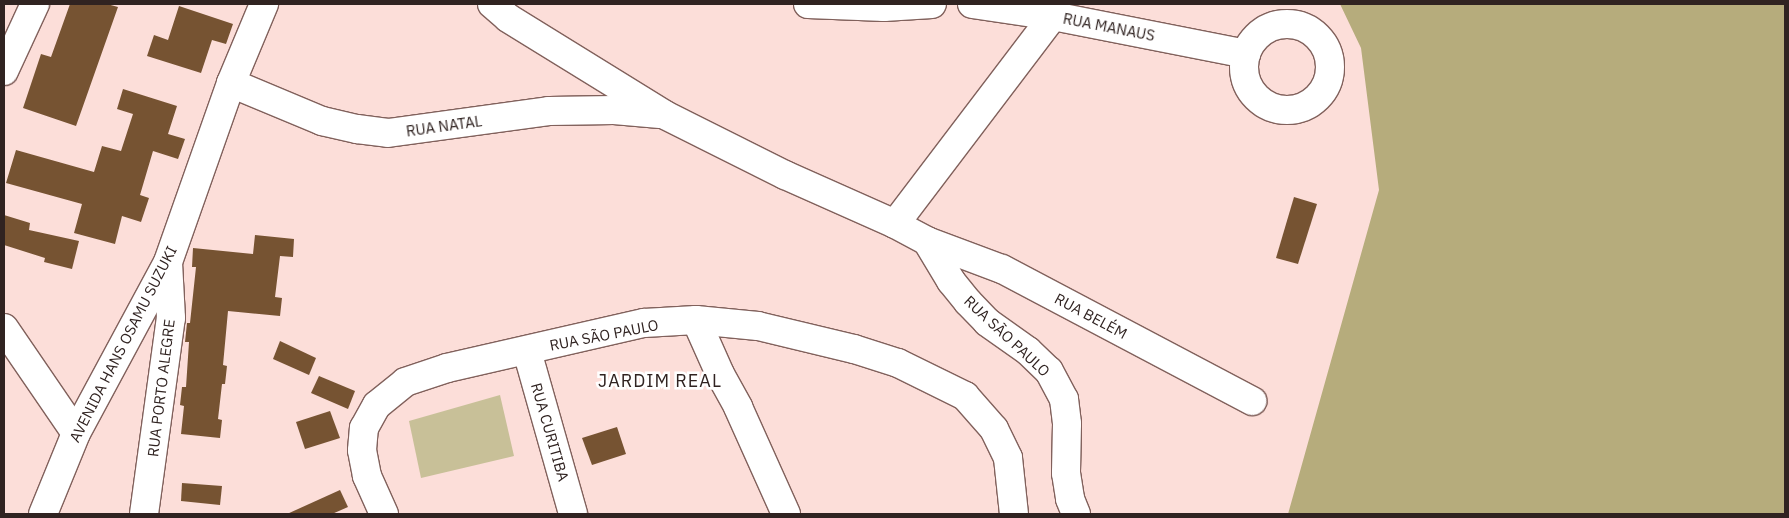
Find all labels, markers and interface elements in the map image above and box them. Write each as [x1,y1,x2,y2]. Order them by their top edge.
street label: RUA MANAUS [1062,9,1156,45]
street label: RUA NATAL [405,112,483,140]
street label: AVENIDA HANS OSAMU SUZUKI [66,243,180,445]
street label: RUA BELÉM [1052,289,1130,343]
street label: RUA SÃO PAULO [960,292,1054,380]
street label: RUA SÃO PAULO [548,316,660,354]
street label: RUA PORTO ALEGRE [144,318,178,458]
district label: JARDIM REAL [597,370,723,392]
street label: RUA CURITIBA [527,381,573,483]

